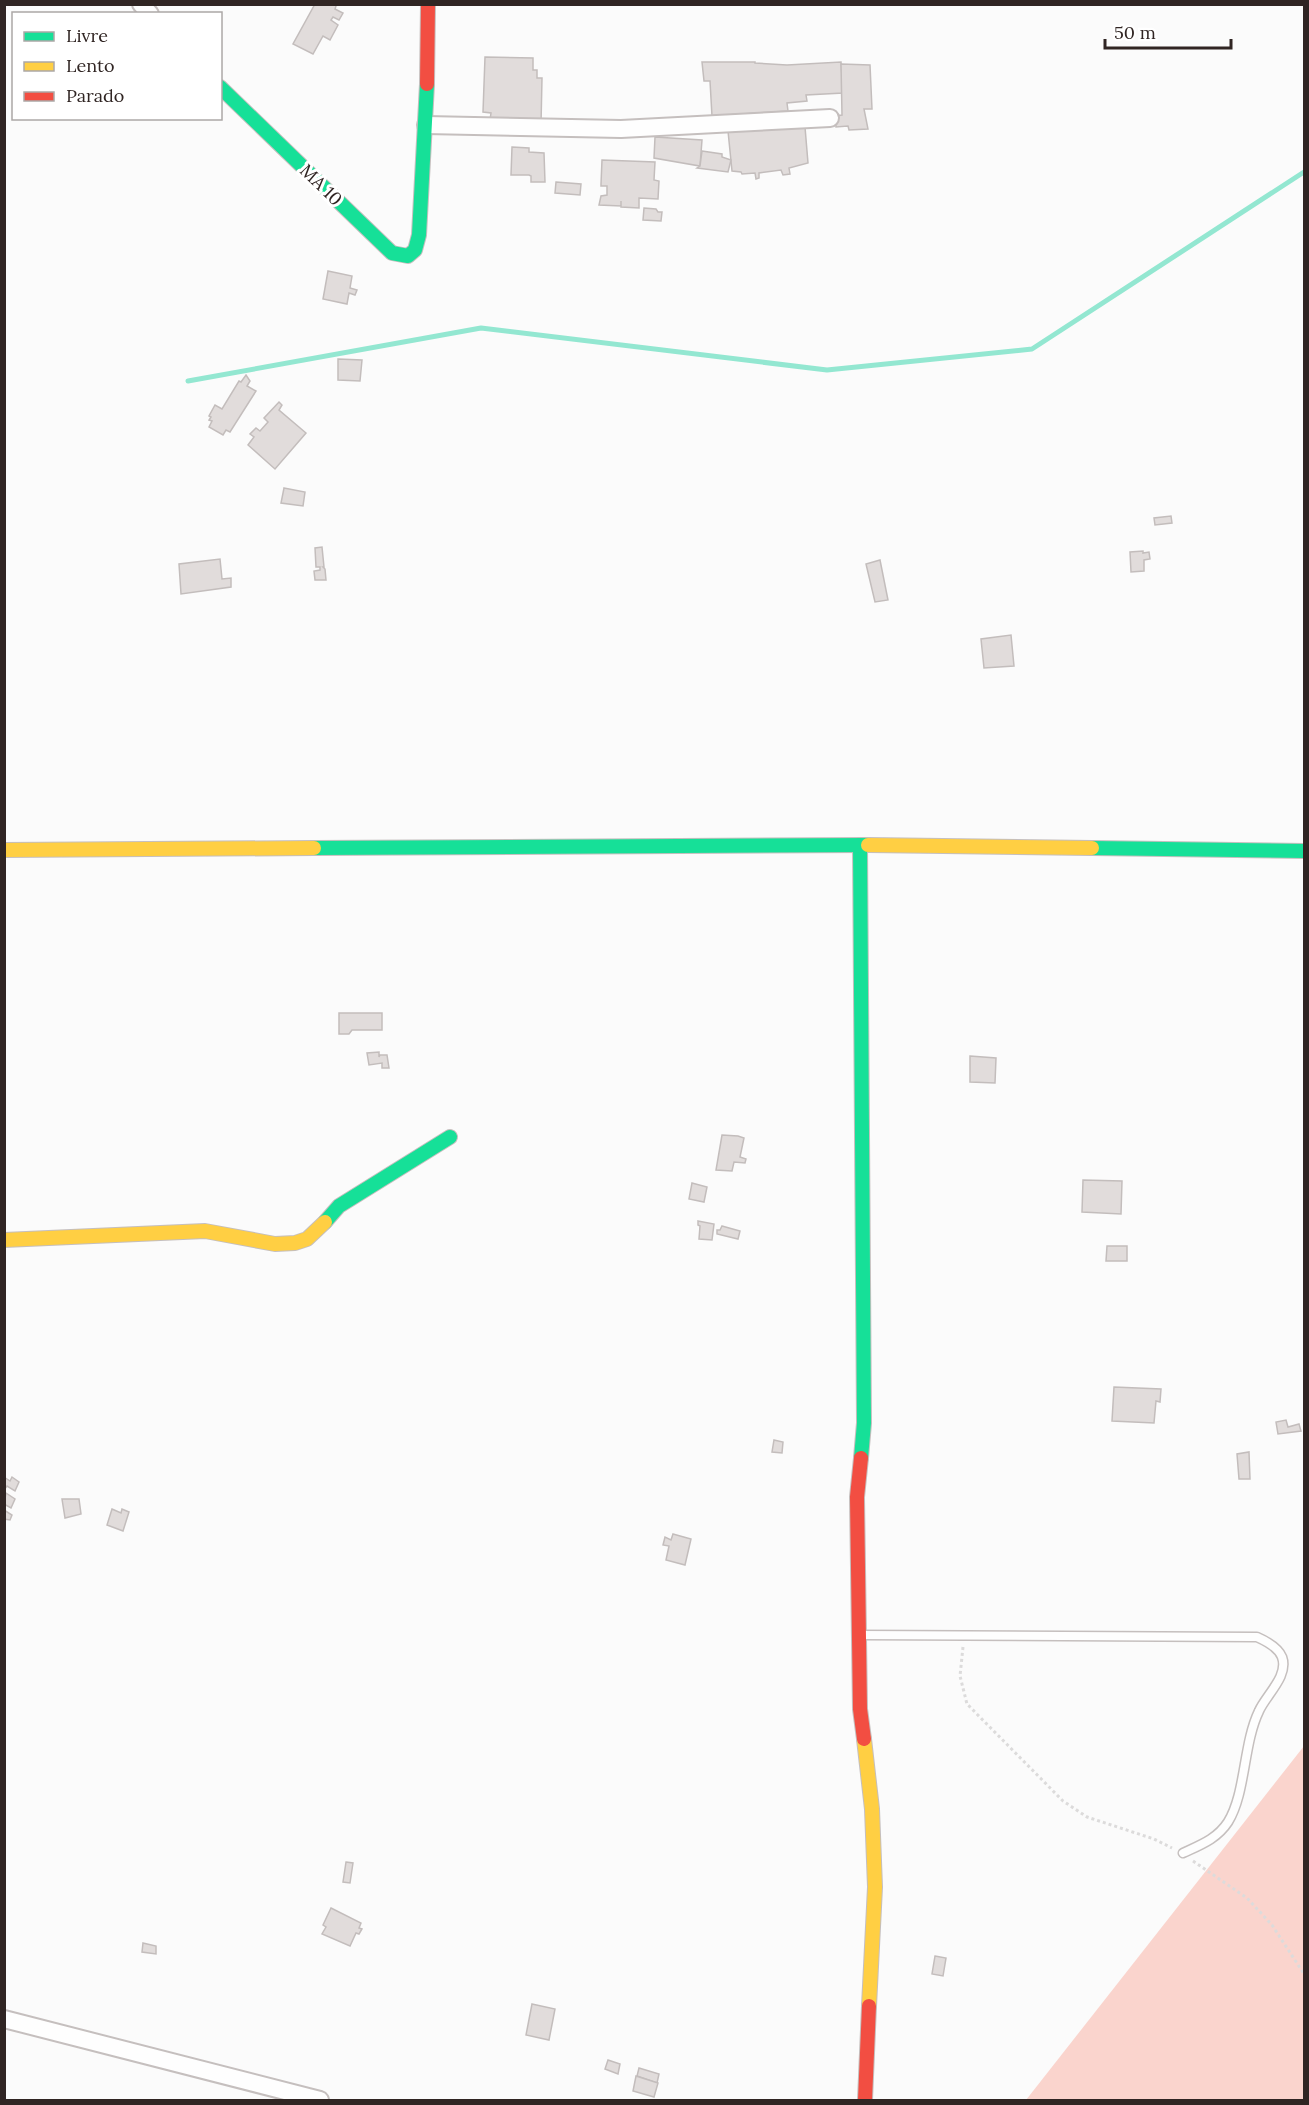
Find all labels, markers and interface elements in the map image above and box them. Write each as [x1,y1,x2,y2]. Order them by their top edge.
legend [12,12,222,120]
scale bar [1105,12,1231,50]
text: 50 m [1114,21,1156,44]
text: Livre [66,24,108,47]
text: Lento [66,54,114,77]
text: Parado [66,84,124,107]
street label: MA 10 [295,159,347,210]

